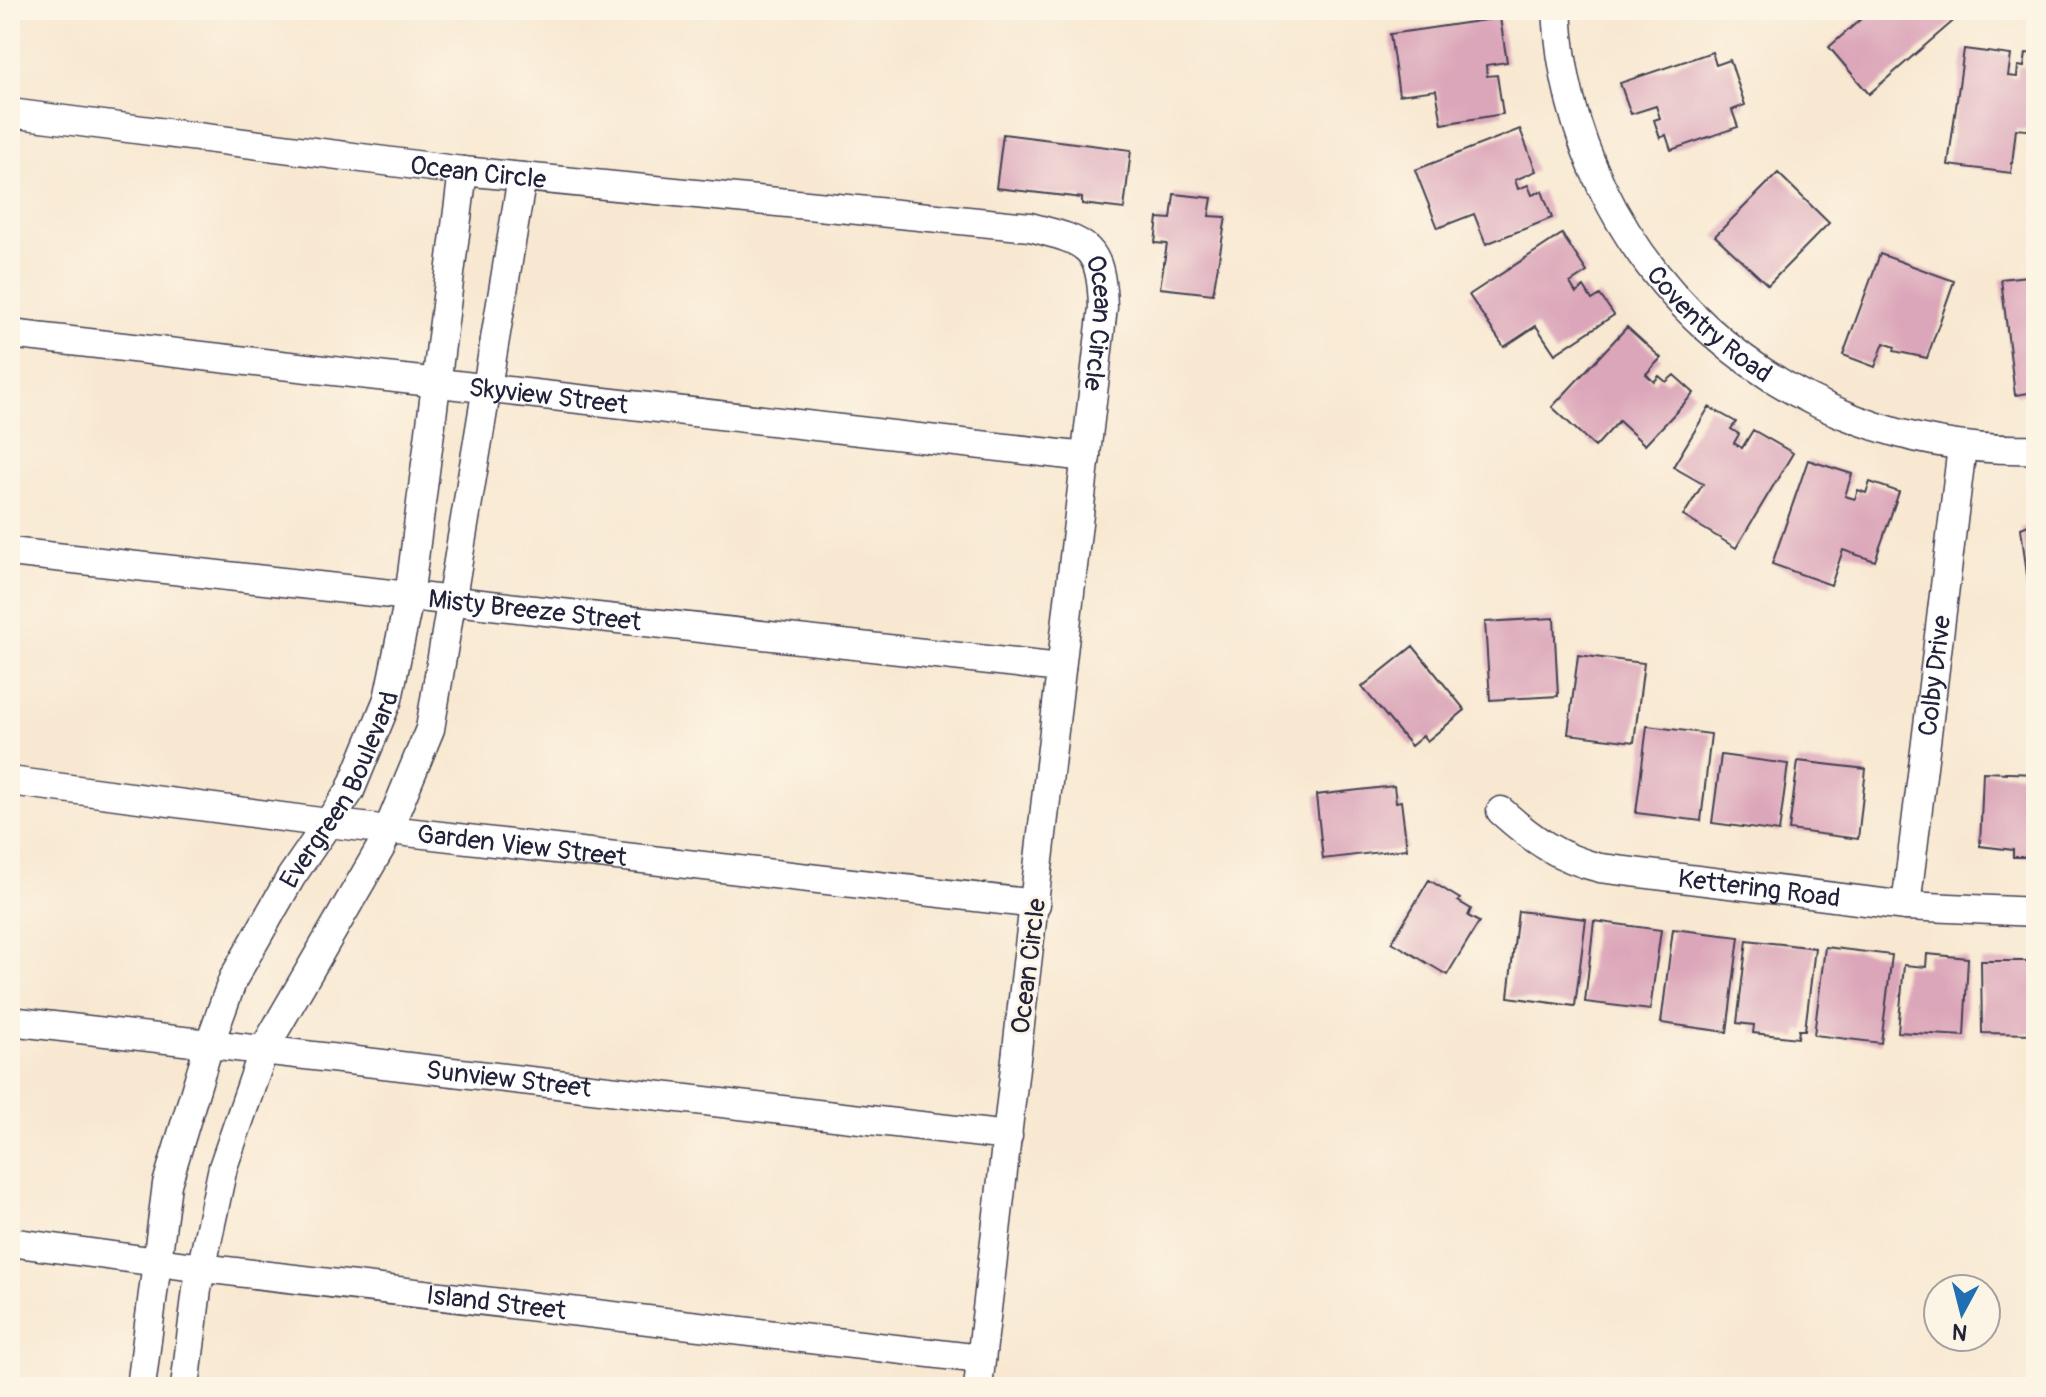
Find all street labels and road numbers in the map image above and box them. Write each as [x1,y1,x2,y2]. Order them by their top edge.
street label: Ocean Circle [408,149,548,196]
street label: Ocean Circle [1076,251,1118,393]
street label: Coventry Road [1639,260,1777,390]
street label: Skyview Street [467,372,630,422]
street label: Misty Breeze Street [427,583,643,639]
street label: Colby Drive [1912,614,1958,738]
street label: Evergreen Boulevard [273,689,406,894]
street label: Garden View Street [415,818,629,874]
street label: Kettering Road [1676,863,1842,915]
street label: Ocean Circle [1005,896,1053,1036]
street label: Sunview Street [424,1054,593,1105]
street label: Island Street [425,1279,568,1327]

